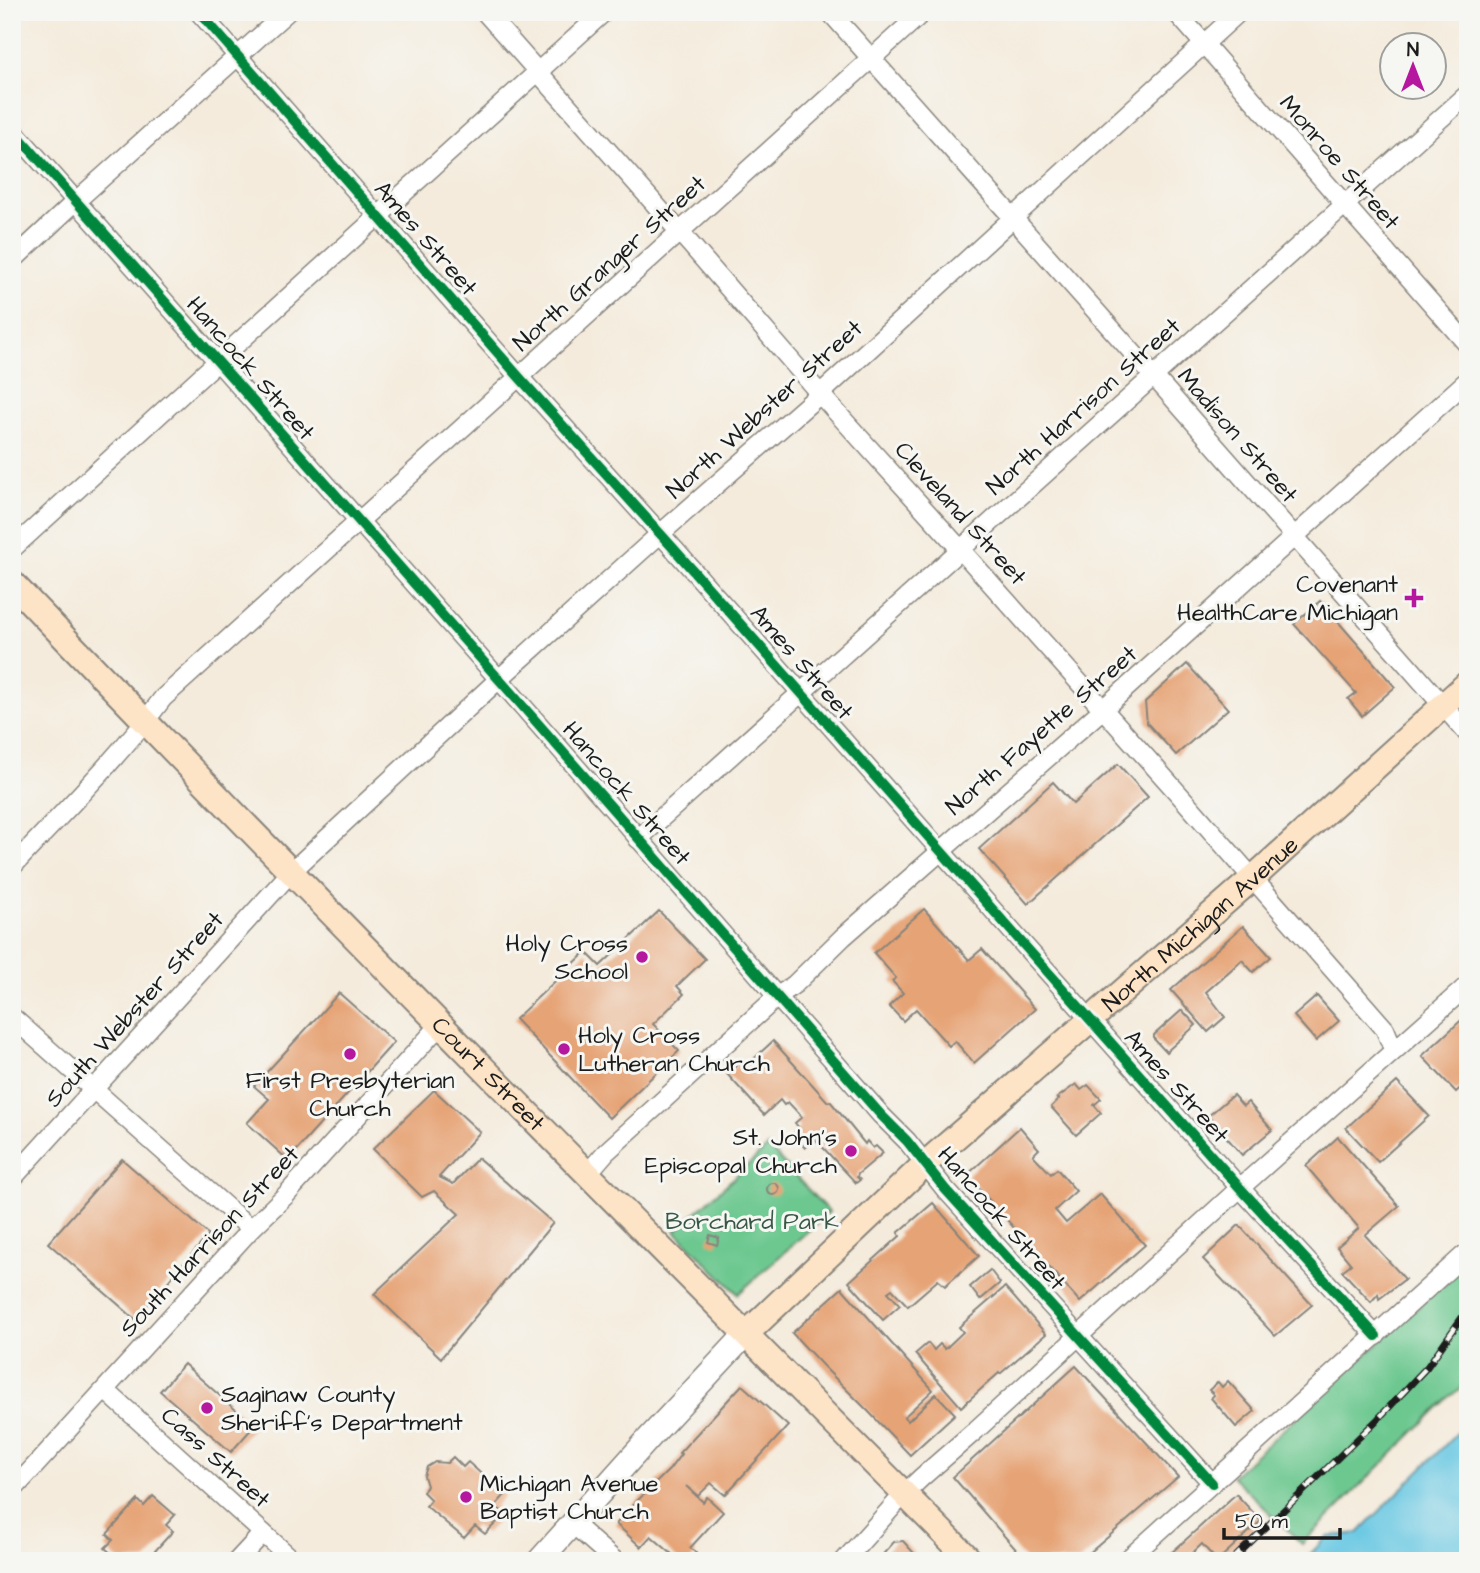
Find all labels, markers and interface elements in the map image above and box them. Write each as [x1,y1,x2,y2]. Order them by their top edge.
north arrow [1378,32,1448,102]
text: N [1407,37,1419,64]
street label: Monroe Street [1271,88,1408,238]
street label: North Granger Street [506,168,715,361]
street label: Ames Street [366,174,485,304]
street label: Hancock Street [178,289,323,448]
street label: North Harrison Street [979,310,1189,503]
street label: North Webster Street [659,312,871,507]
street label: Madison Street [1169,361,1306,511]
street label: Cleveland Street [886,434,1034,593]
place label: Covenant HealthCare Michigan [1177,568,1398,631]
marker: Covenant HealthCare Michigan [1404,588,1424,608]
street label: Ames Street [742,598,861,728]
street label: North Fayette Street [938,638,1146,824]
street label: Hancock Street [554,714,699,873]
street label: North Michigan Avenue [1095,829,1306,1020]
street label: South Webster Street [37,904,232,1115]
place label: Holy Cross School [506,927,628,989]
marker: Holy Cross School [634,949,650,965]
street label: Court Street [423,1009,553,1140]
place label: Holy Cross Lutheran Church [578,1019,770,1081]
street label: Ames Street [1116,1022,1237,1151]
marker: Holy Cross Lutheran Church [556,1041,572,1057]
marker: First Presbyterian Church [342,1046,358,1062]
place label: First Presbyterian Church [246,1064,454,1126]
place label: St. John's Episcopal Church [645,1121,837,1183]
street label: South Harrison Street [112,1138,308,1345]
street label: Hancock Street [929,1139,1074,1298]
marker: St. John's Episcopal Church [843,1143,859,1159]
park label: Borchard Park [665,1205,839,1239]
place label: Saginaw County Sheriff's Department [221,1378,463,1440]
street label: Cass Street [153,1399,278,1516]
marker: Saginaw County Sheriff's Department [199,1400,215,1416]
place label: Michigan Avenue Baptist Church [480,1467,658,1529]
marker: Michigan Avenue Baptist Church [458,1489,474,1505]
scale bar [1224,1496,1340,1540]
text: 50 m [1235,1507,1289,1536]

